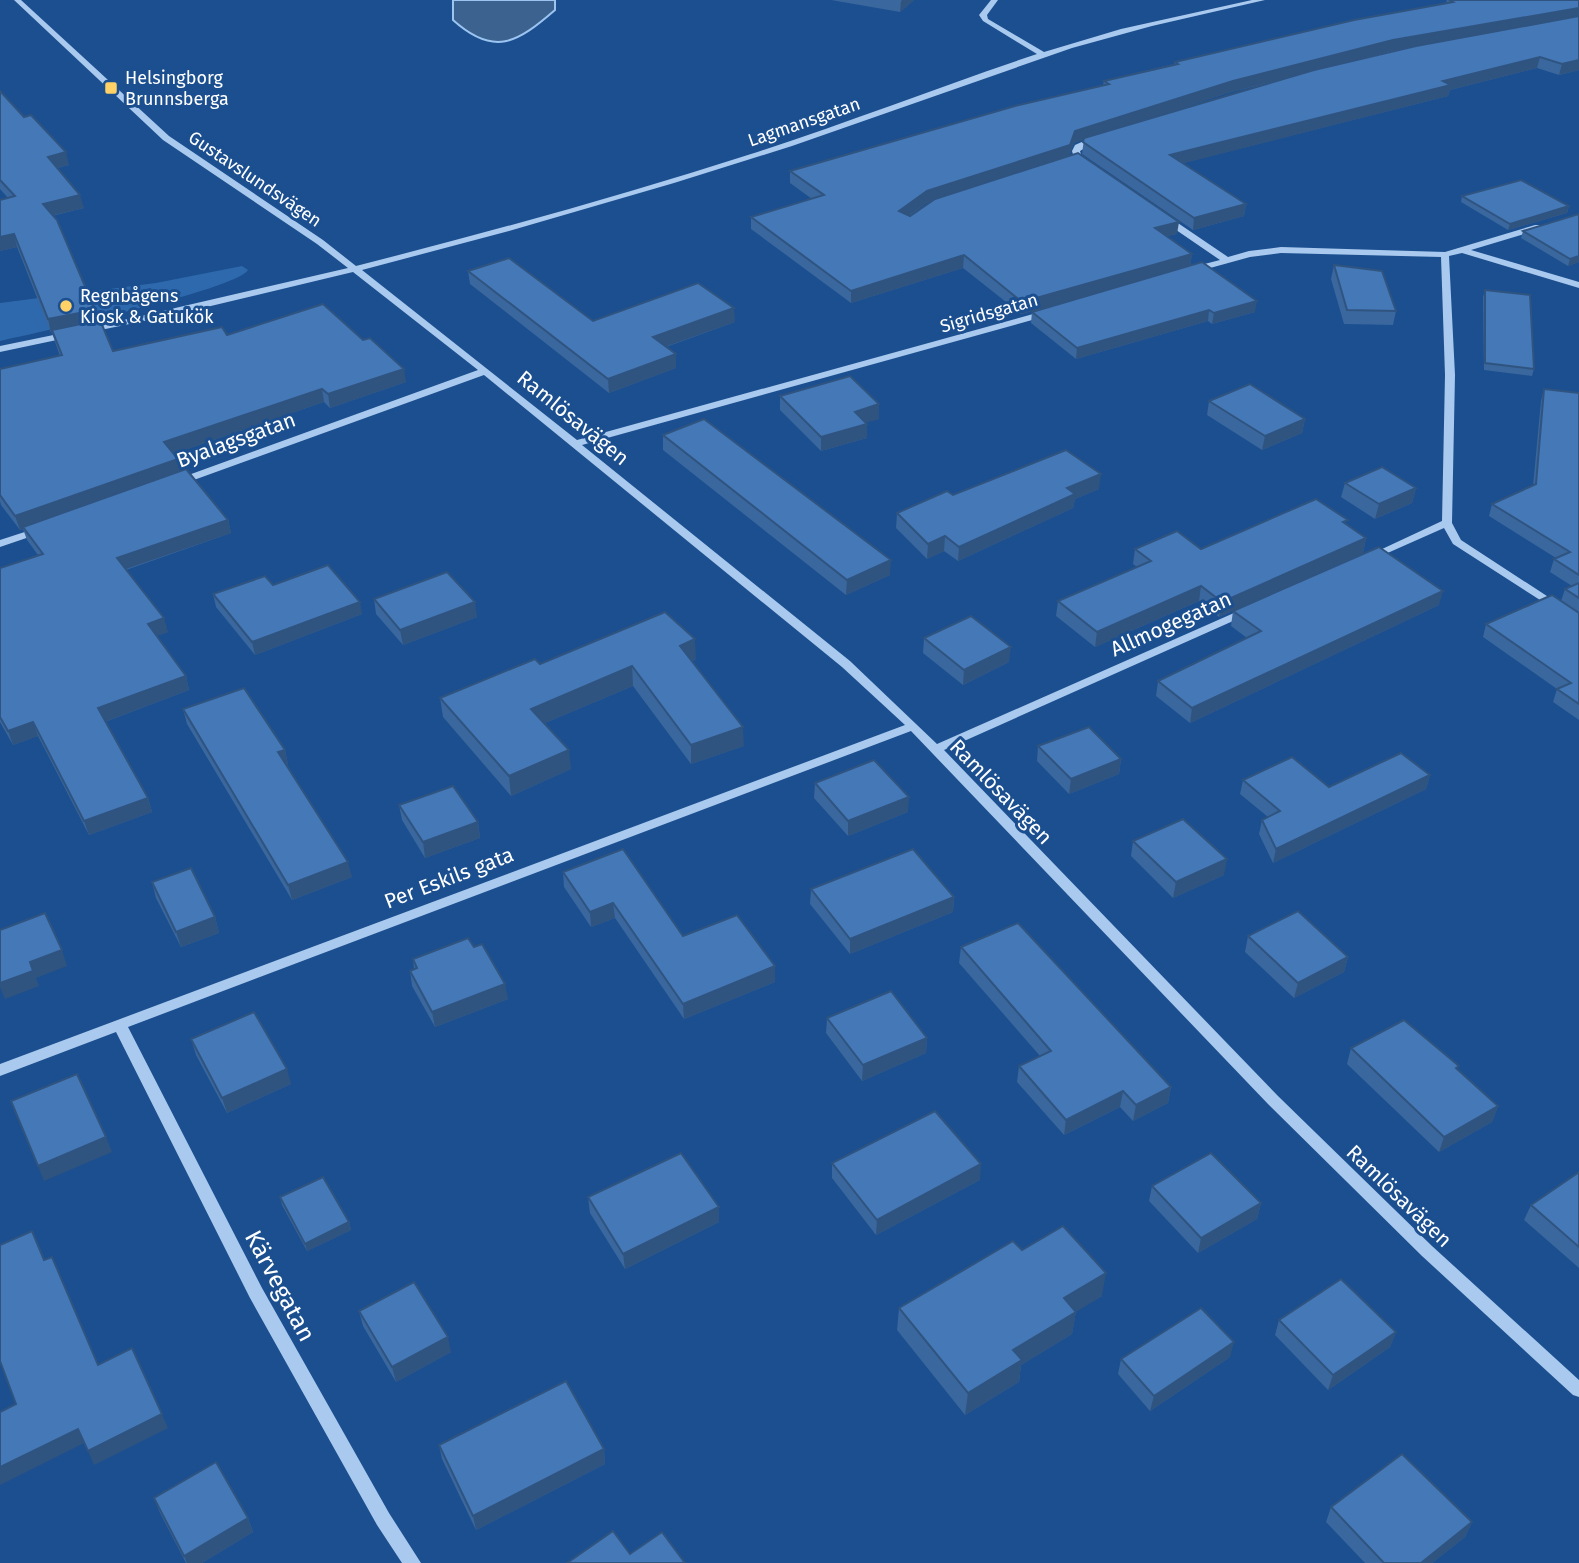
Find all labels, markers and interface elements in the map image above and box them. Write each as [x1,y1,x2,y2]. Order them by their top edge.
place label: Helsingborg Brunnsberga [125,67,229,110]
marker: Helsingborg Brunnsberga [103,80,119,96]
street label: Lagmansgatan [745,92,863,152]
street label: Gustavslundsvägen [184,126,326,232]
place label: Regnbågens Kiosk & Gatukök [80,285,214,328]
street label: Sigridsgatan [937,289,1041,337]
marker: Regnbågens Kiosk & Gatukök [58,298,74,314]
street label: Ramlösavägen [512,365,634,471]
street label: Byalagsgatan [173,406,299,474]
street label: Allmogegatan [1106,586,1236,662]
street label: Ramlösavägen [944,734,1058,850]
street label: Per Eskils gata [381,841,517,915]
street label: Ramlösavägen [1341,1139,1457,1253]
street label: Kärvegatan [239,1226,321,1346]

